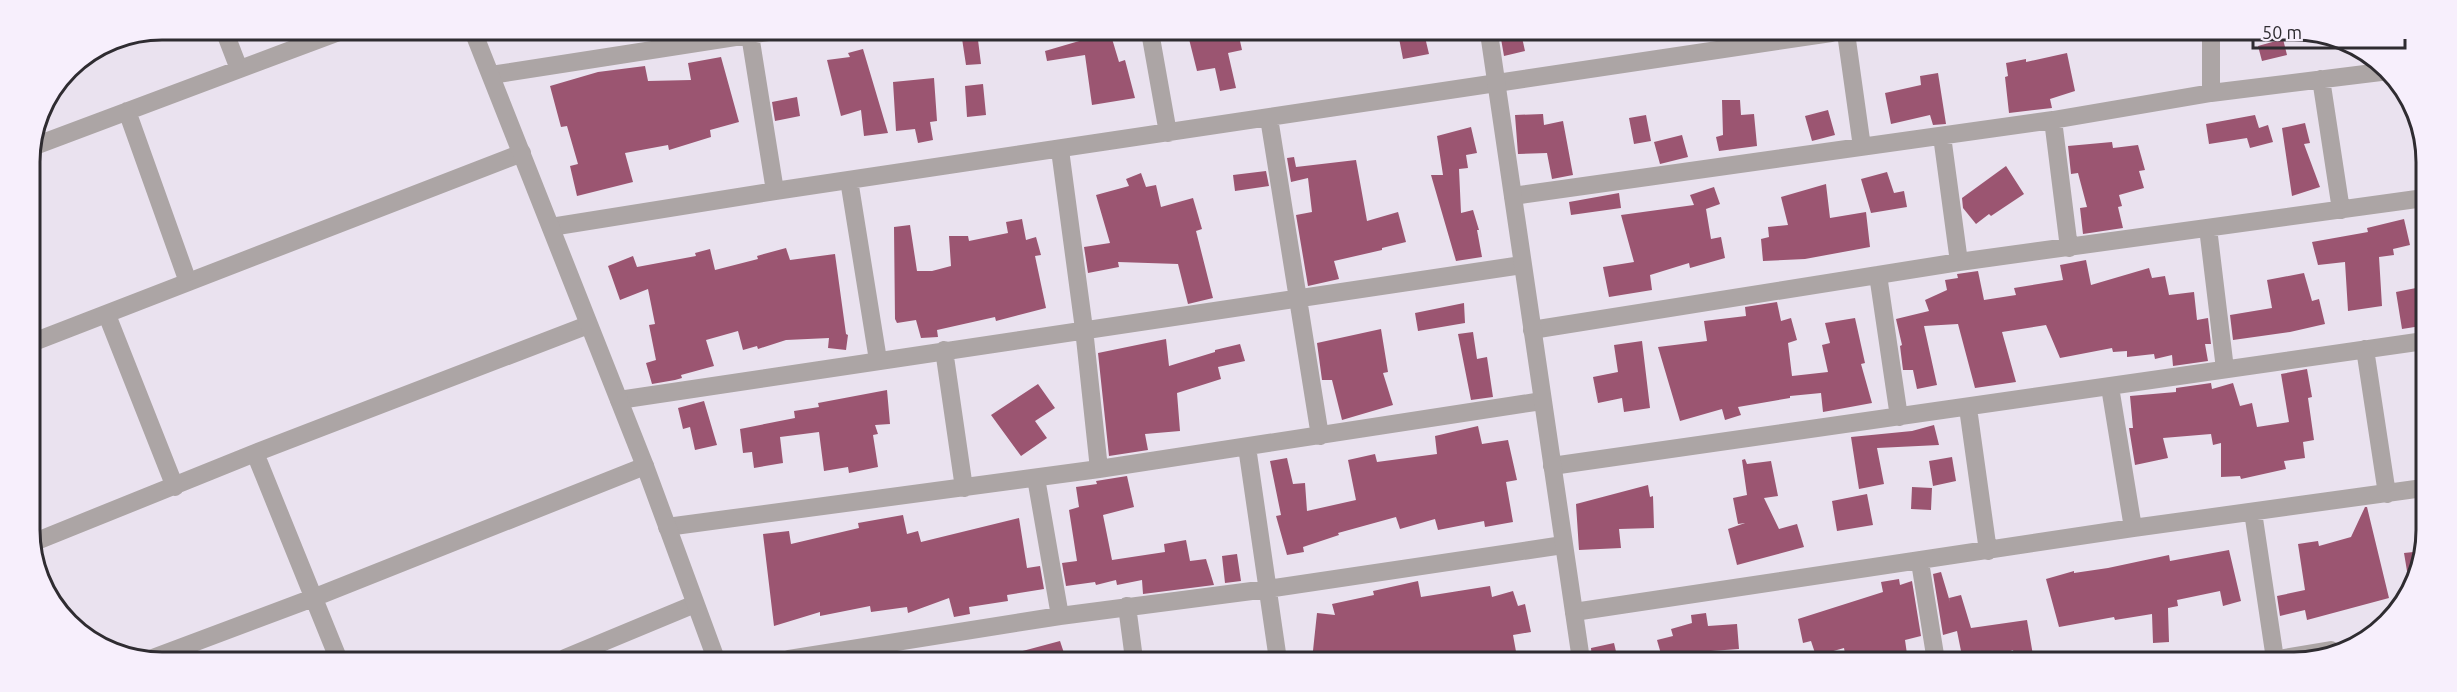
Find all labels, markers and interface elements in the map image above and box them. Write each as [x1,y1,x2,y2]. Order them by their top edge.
scale bar [2253,12,2404,50]
text: 50 m [2262,22,2302,42]

